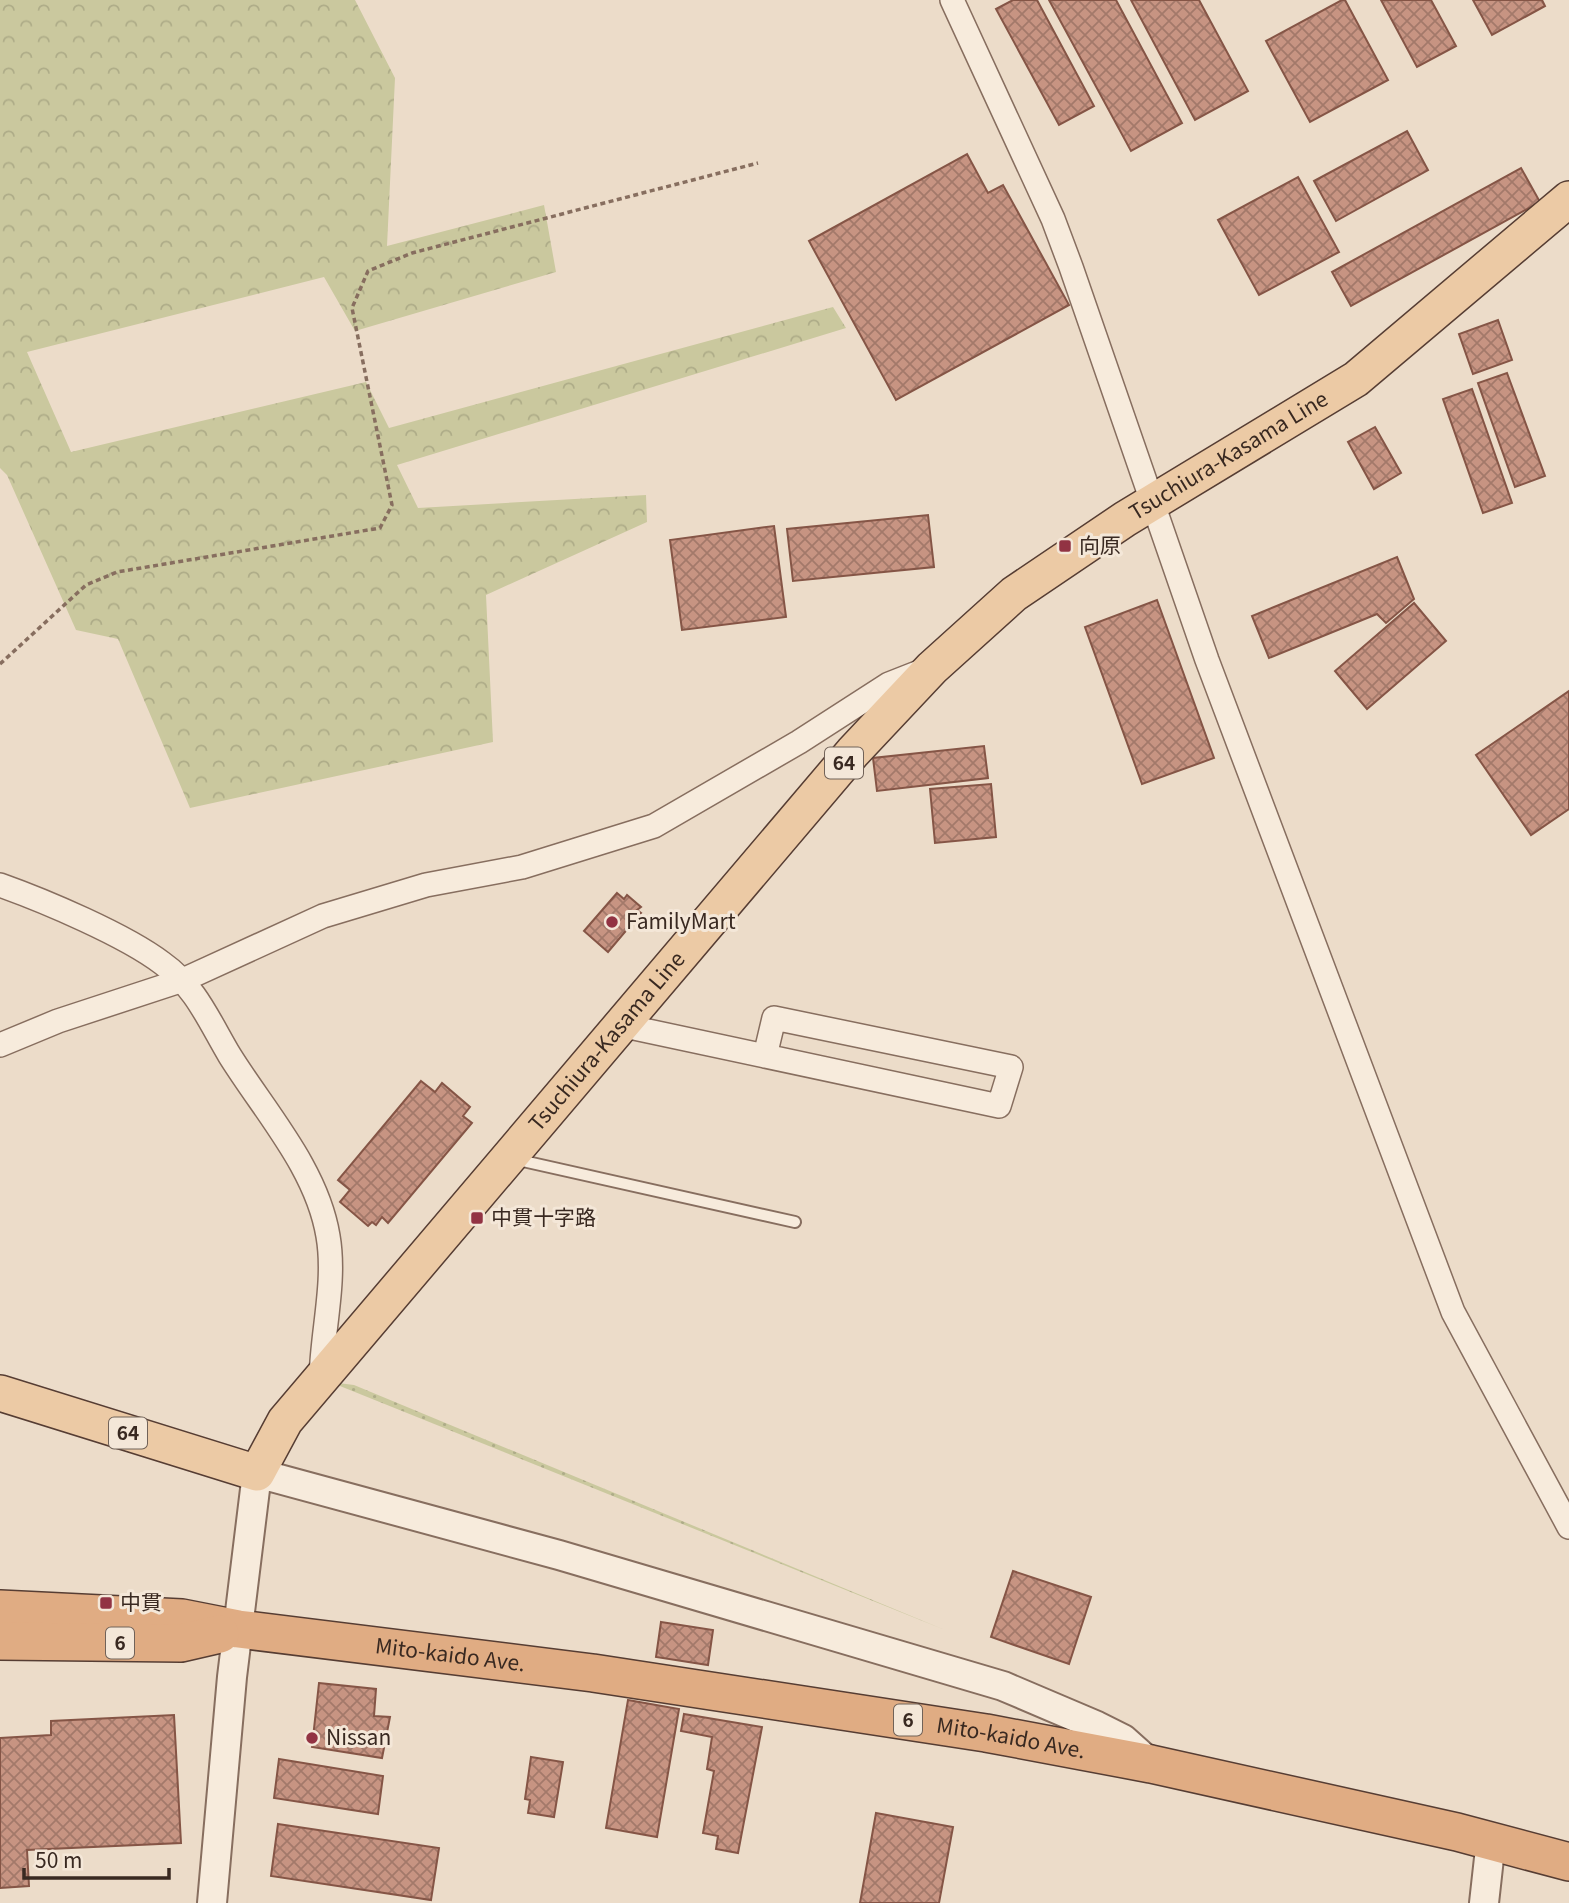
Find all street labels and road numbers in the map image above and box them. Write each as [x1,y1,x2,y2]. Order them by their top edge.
street label: Tsuchiura-Kasama Line [1123,383,1333,526]
road number: 64 [825,748,863,778]
street label: Tsuchiura-Kasama Line [521,944,691,1137]
road number: 64 [109,1418,147,1448]
road number: 6 [106,1628,134,1658]
street label: Mito-kaido Ave. [374,1629,527,1677]
road number: 6 [894,1704,922,1736]
street label: Mito-kaido Ave. [935,1709,1088,1764]

